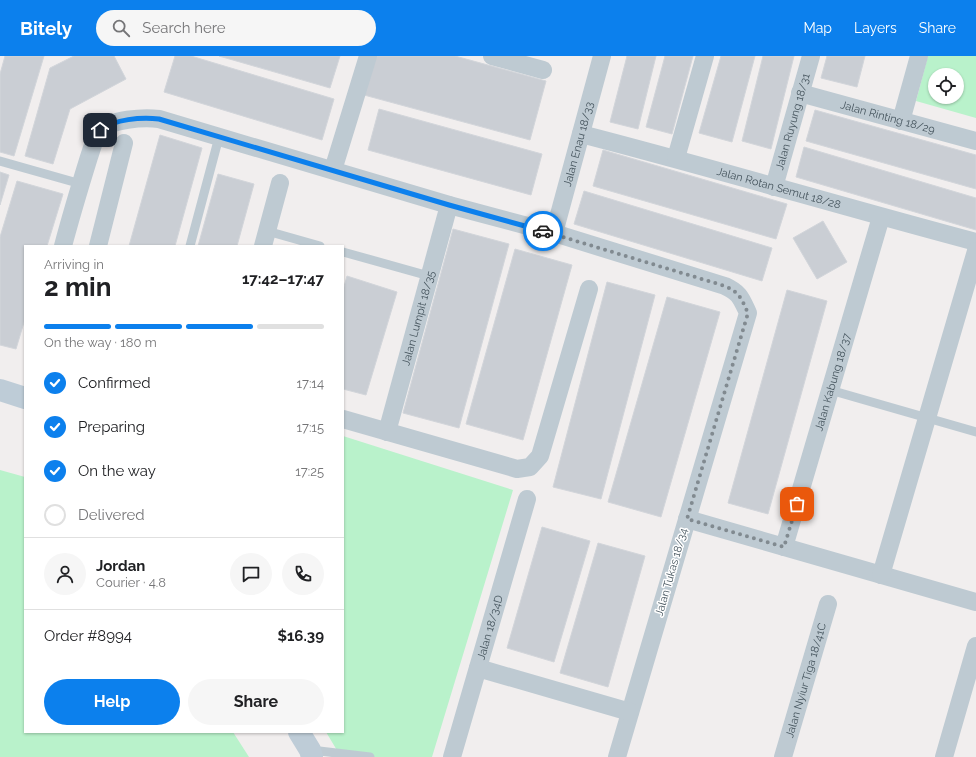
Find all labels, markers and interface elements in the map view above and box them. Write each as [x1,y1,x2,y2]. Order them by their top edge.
search box [96,10,376,46]
text: Bitely [20,17,72,39]
icon: search [110,17,132,39]
text: Search here [142,19,226,37]
text: Map [804,20,832,36]
text: Layers [854,20,897,36]
text: Share [919,20,956,36]
map controls [928,68,964,104]
button: locate [928,68,964,104]
street label: Jalan Ruyung 18/31 [773,72,813,172]
street label: Jalan Rinting 18/29 [839,98,936,136]
street label: Jalan Enau 18/33 [561,100,596,188]
pin [83,113,117,147]
icon: home [89,119,111,141]
street label: Jalan Rotan Semut 18/28 [715,165,842,212]
courier [523,211,563,251]
icon: car [532,220,554,242]
text: Arriving in [44,257,104,272]
street label: Jalan Lumpit 18/35 [399,269,438,367]
text: 17:42–17:47 [242,270,324,288]
text: 2 min [44,272,111,302]
street label: Jalan Kabung 18/37 [812,332,854,433]
text: On the way · 180 m [44,335,157,350]
icon: check [44,372,66,394]
text: Confirmed [78,374,151,392]
text: 17:14 [296,376,324,391]
icon: check [44,416,66,438]
text: Preparing [78,418,145,436]
text: 17:15 [296,420,324,435]
icon: check [44,460,66,482]
text: On the way [78,462,156,480]
text: 17:25 [295,464,324,479]
pin [780,487,814,521]
icon: bag [786,493,808,515]
text: Delivered [78,506,145,524]
street label: Jalan Tukas 18/34 [653,527,690,618]
button: person [44,553,86,595]
button: chat [230,553,272,595]
button: phone [282,553,324,595]
text: Jordan [96,557,145,575]
text: Courier · 4.8 [96,575,166,590]
street label: Jalan 18/34D [475,594,506,661]
street label: Jalan Nyiur Tiga 18/41C [783,621,829,739]
text: Order #8994 [44,627,132,645]
text: $16.39 [277,627,324,645]
button: Help [44,679,180,725]
button: Share [188,679,324,725]

